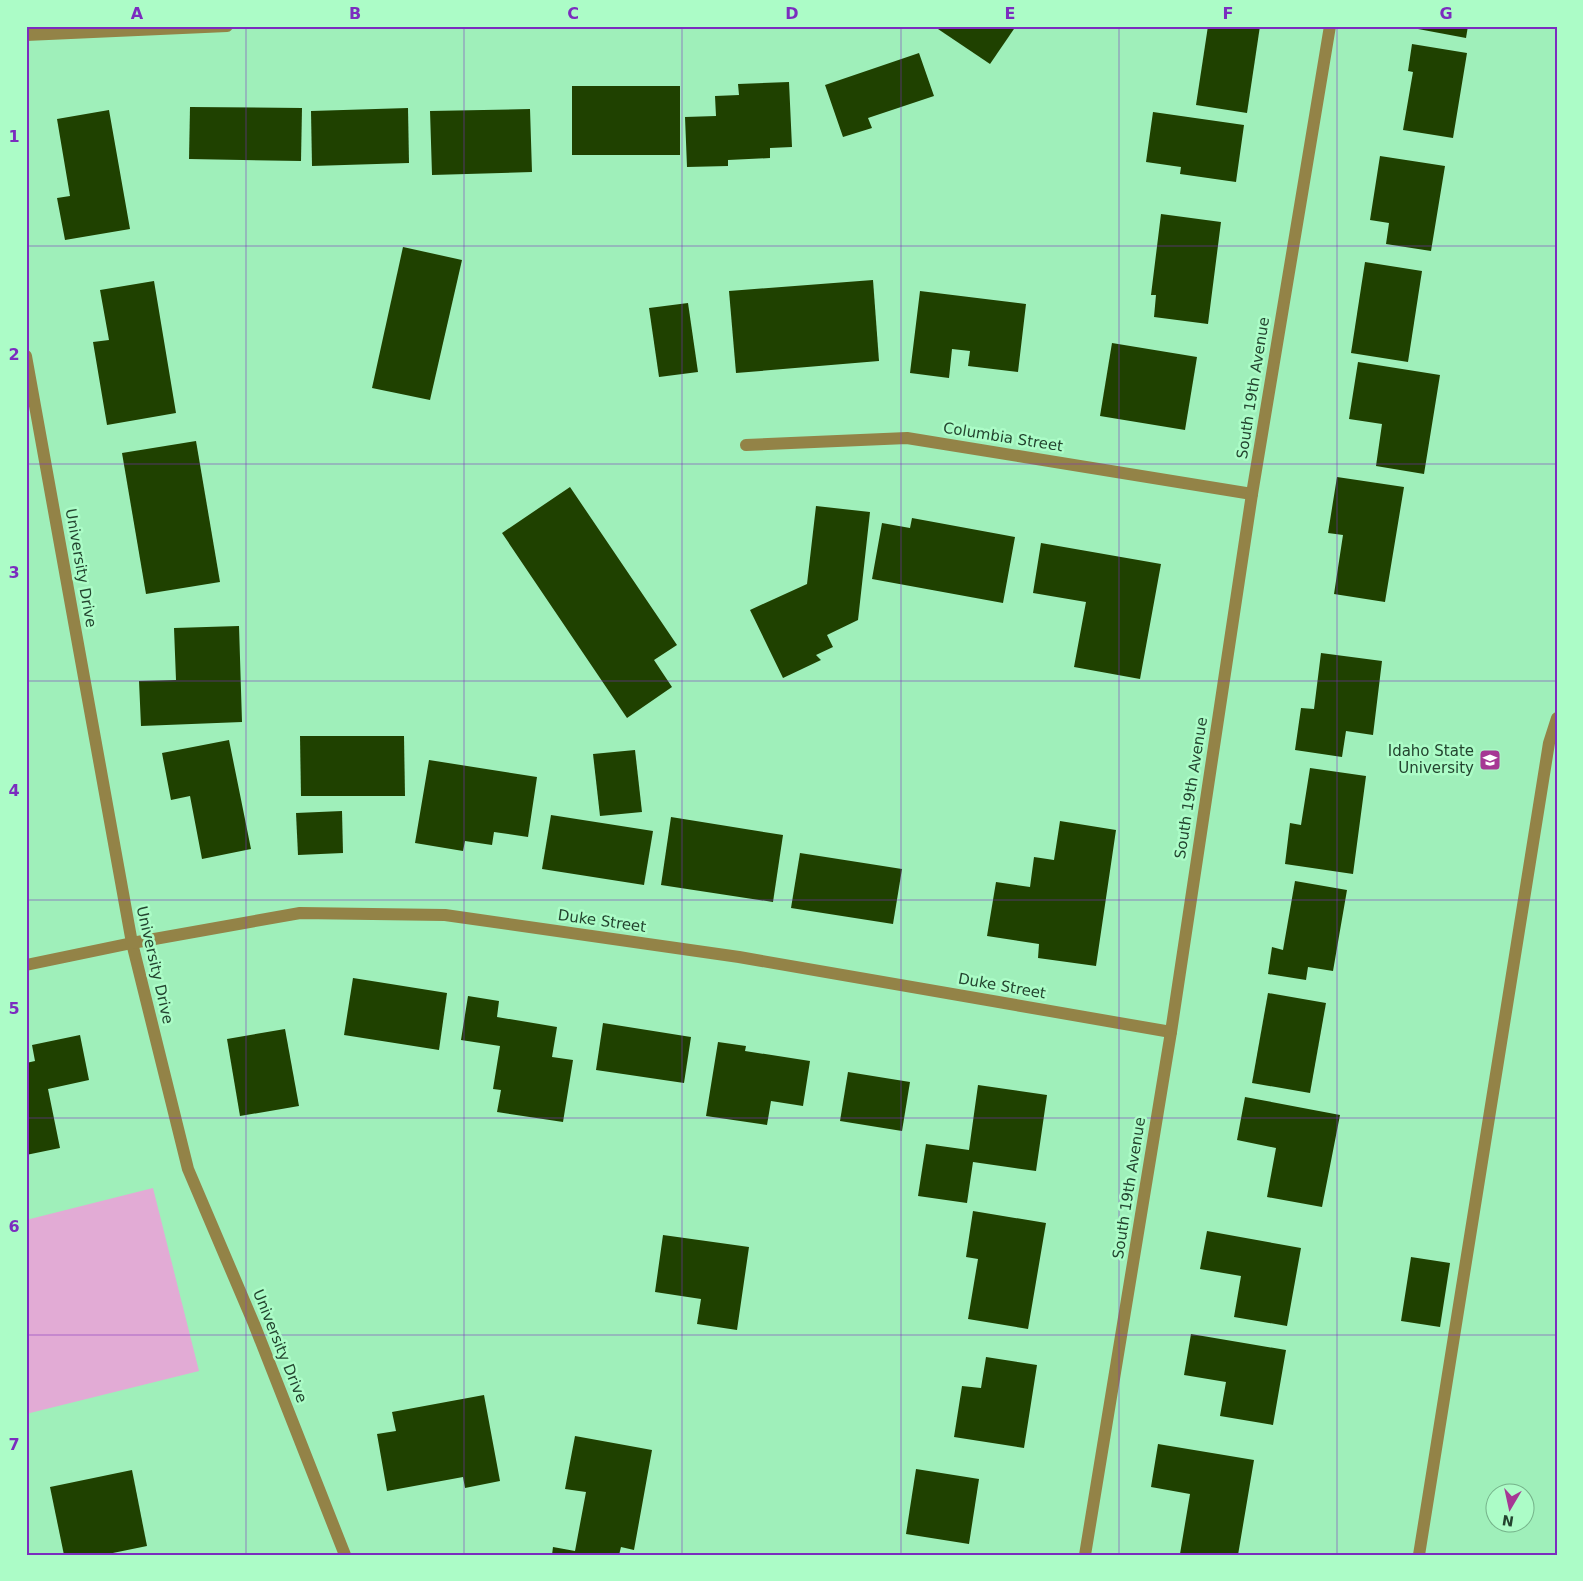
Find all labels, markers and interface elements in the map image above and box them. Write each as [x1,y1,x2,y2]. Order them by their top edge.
text: A [131,4,144,23]
text: B [349,4,361,23]
text: C [567,4,579,23]
text: D [785,4,799,23]
text: E [1005,4,1015,23]
text: F [1223,4,1233,23]
text: G [1439,4,1453,23]
text: 1 [8,127,20,146]
street label: South 19th Avenue [1233,316,1273,460]
text: 2 [8,345,20,364]
street label: Columbia Street [942,419,1064,455]
street label: University Drive [62,507,100,629]
text: 3 [8,563,20,582]
street label: South 19th Avenue [1171,716,1211,860]
place label: Idaho State University [1388,742,1474,777]
school or university icon: Idaho State University [1478,748,1502,772]
text: 4 [8,781,20,800]
street label: University Drive [133,904,177,1026]
street label: Duke Street [557,906,647,936]
street label: Duke Street [957,969,1047,1003]
text: 5 [8,999,20,1018]
street label: South 19th Avenue [1109,1116,1149,1260]
text: 6 [8,1217,20,1236]
street label: University Drive [249,1287,311,1405]
text: 7 [8,1435,20,1454]
north arrow [1486,1484,1536,1534]
text: N [1501,1512,1515,1530]

